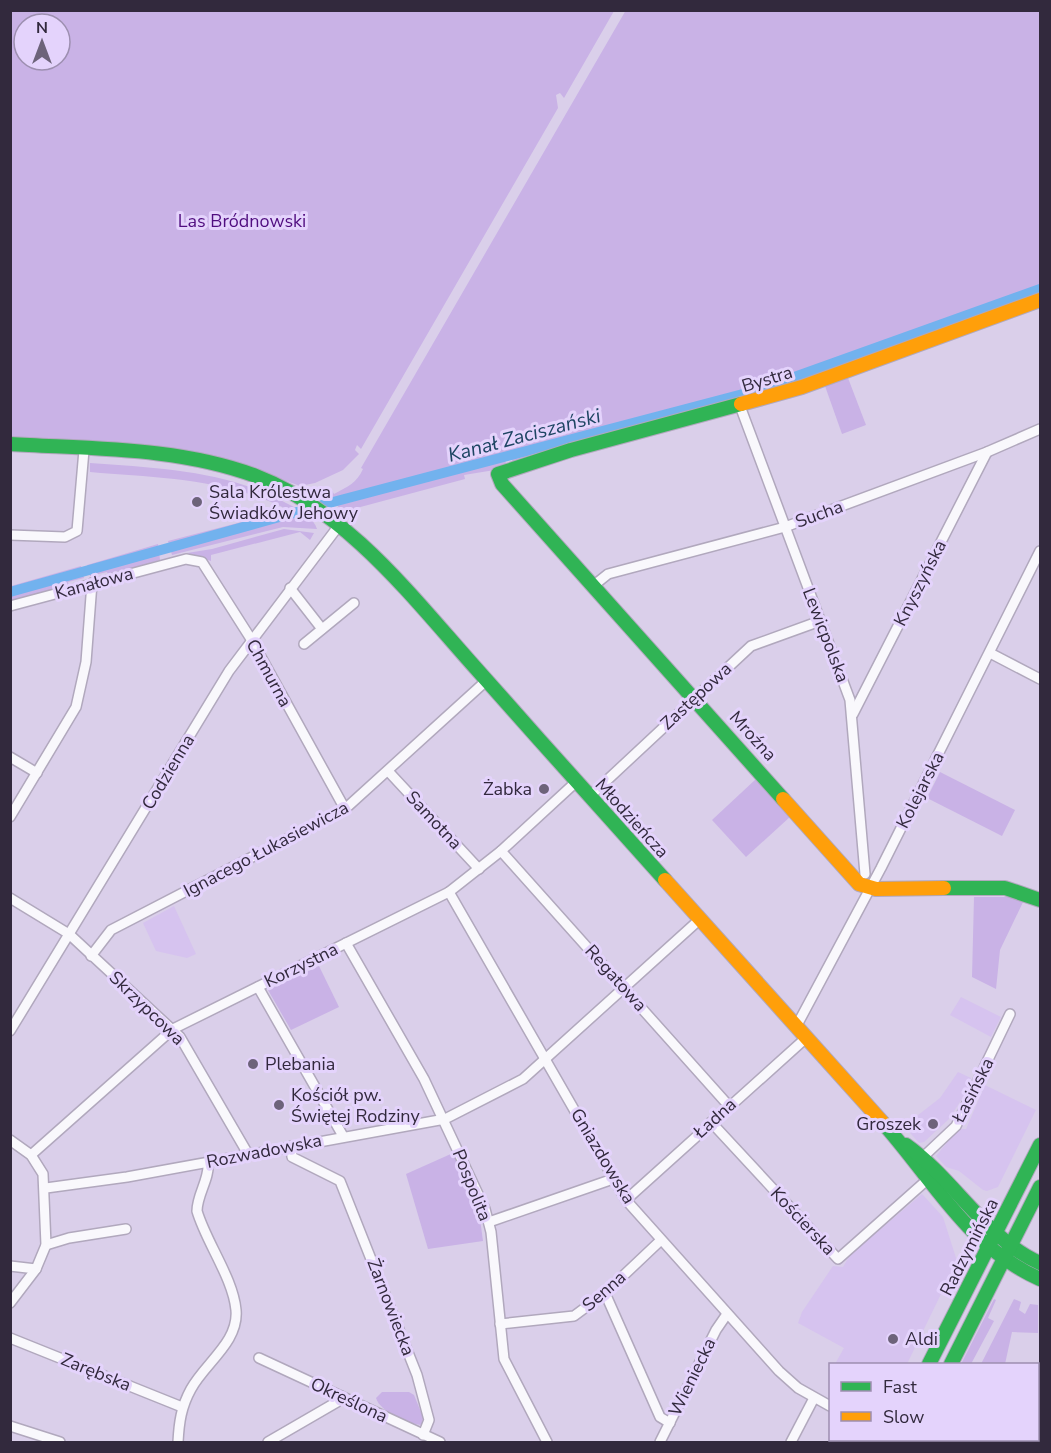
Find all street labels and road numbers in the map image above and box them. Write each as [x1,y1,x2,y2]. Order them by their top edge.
street label: Bystra [739,360,795,398]
street label: Sucha [792,494,846,534]
street label: Knyszyńska [888,536,952,630]
street label: Kanałowa [52,561,136,605]
street label: Lewicpolska [797,584,855,686]
street label: Chmurna [241,635,297,711]
street label: Zastępowa [655,657,737,735]
street label: Mroźna [724,706,782,766]
street label: Codzienna [136,730,200,814]
street label: Kolejarska [890,748,950,832]
street label: Młodzieńcza [590,773,674,863]
street label: Samotna [401,785,467,855]
street label: Ignacego Łukasiewicza [179,795,353,903]
street label: Korzystna [260,937,342,993]
street label: Regatowa [580,939,652,1017]
street label: Skrzypcowa [104,966,190,1050]
street label: Łasińska [946,1054,999,1127]
street label: Ładna [688,1092,741,1144]
street label: Gniazdowska [565,1104,641,1208]
street label: Rozwadowska [204,1128,324,1174]
street label: Pospolita [447,1145,497,1225]
street label: Kościerska [765,1182,841,1260]
street label: Radzymińska [934,1194,1004,1300]
street label: Żarnowiecka [361,1255,421,1359]
street label: Senna [577,1265,631,1317]
street label: Wieniecka [663,1334,721,1420]
street label: Zarębska [57,1347,135,1397]
street label: Określona [307,1372,391,1428]

